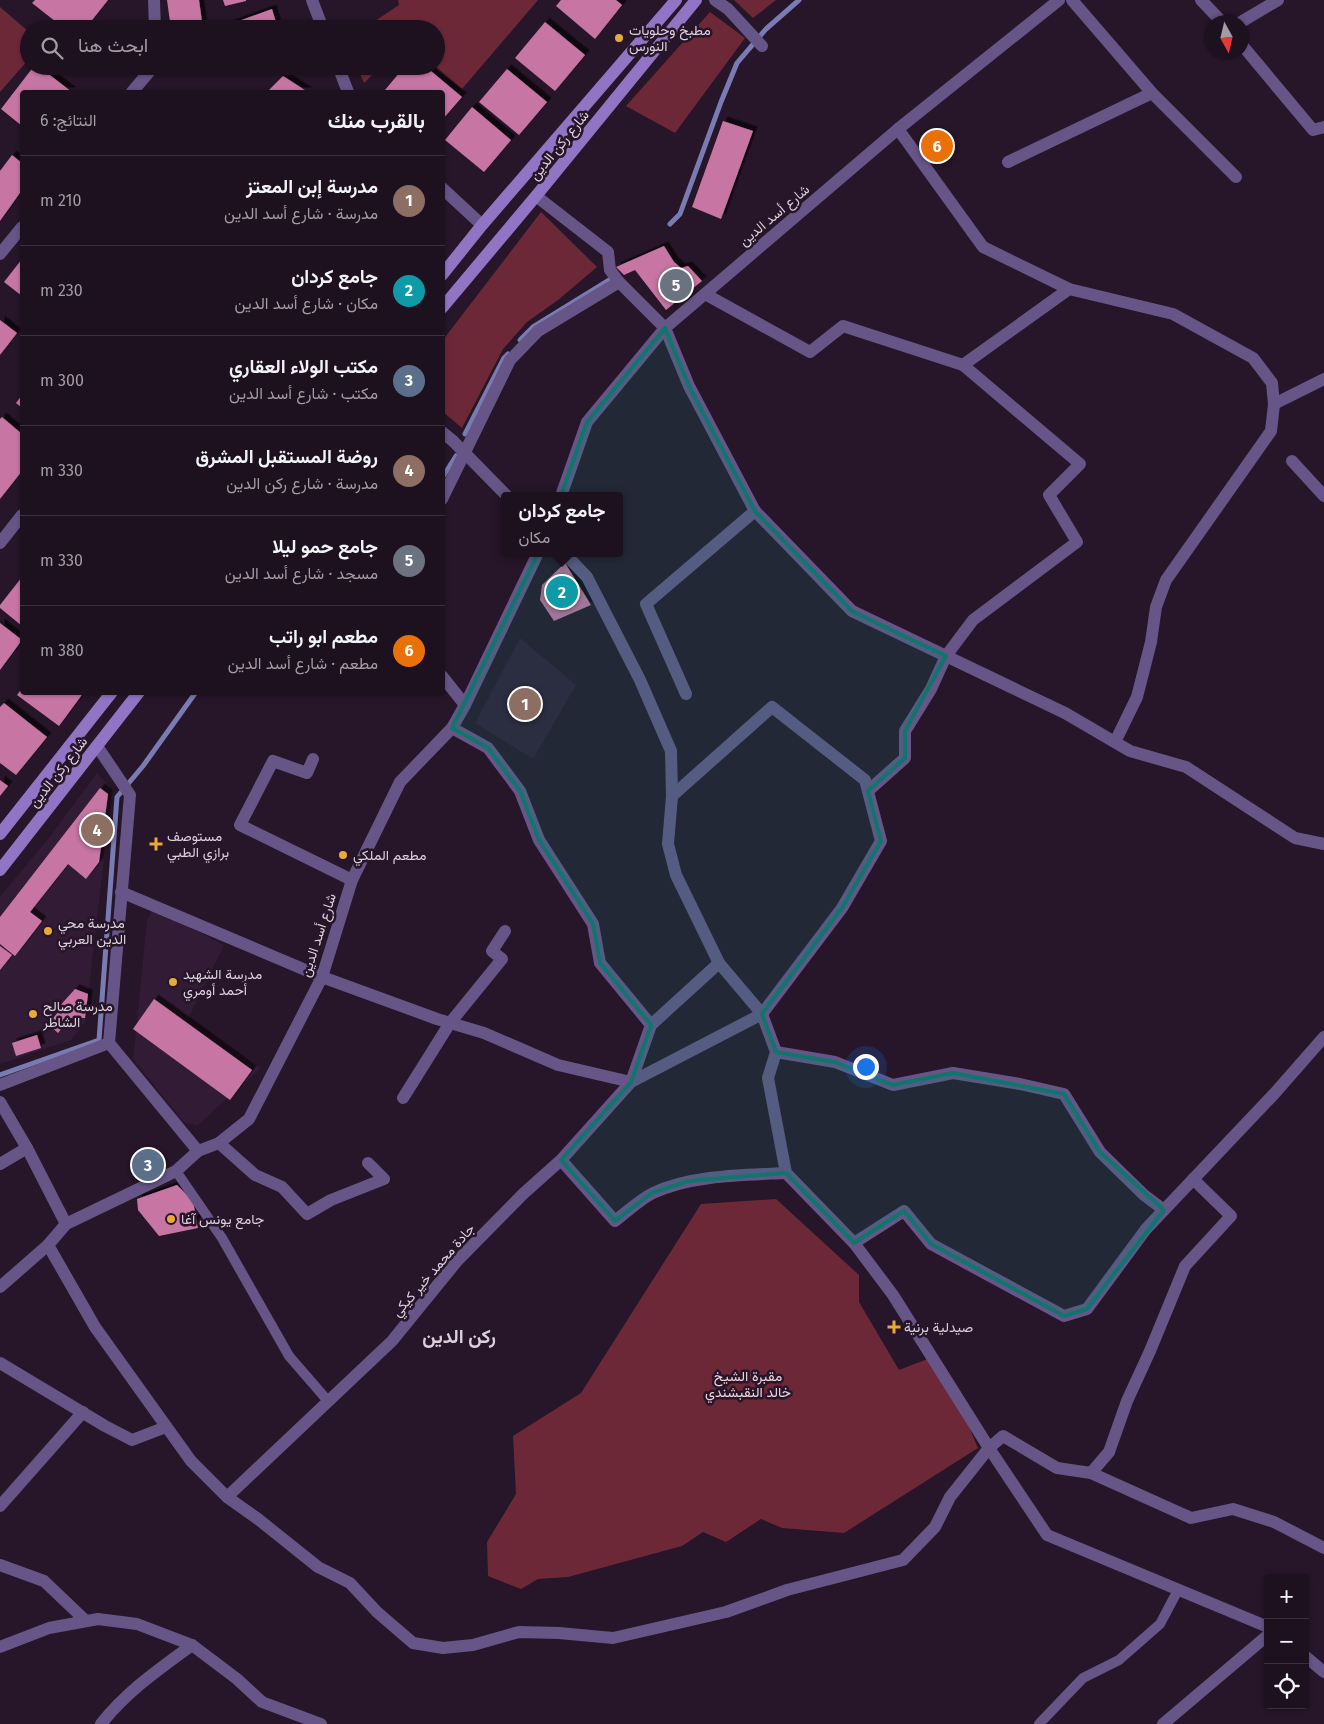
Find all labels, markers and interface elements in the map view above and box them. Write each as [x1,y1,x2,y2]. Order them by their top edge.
north arrow [1204,15,1249,60]
search box [20,20,445,75]
place label: مطبخ وحلويات النورس [629,22,711,55]
marker: مطبخ وحلويات النورس [613,32,625,44]
icon: search [38,34,66,62]
text: ابحث هنا [78,34,148,57]
street label: شارع ركن الدين [526,107,594,185]
text: بالقرب منك [328,108,425,134]
text: النتائج: 6 [40,111,97,130]
pin: 6 [921,127,953,165]
text: مدرسة إبن المعتز [246,175,378,198]
street label: شارع أسد الدين [736,181,814,251]
text: 210 m [40,191,81,210]
text: 1 [405,191,413,210]
text: مدرسة · شارع أسد الدين [224,204,378,223]
text: جامع كردان [291,265,378,288]
pin: 5 [660,266,692,304]
text: 230 m [40,281,83,300]
text: 2 [405,281,413,300]
text: مكان · شارع أسد الدين [235,294,378,313]
text: مكتب الولاء العقاري [229,355,378,378]
text: 300 m [40,371,84,390]
text: 3 [405,371,413,390]
text: مكتب · شارع أسد الدين [229,384,378,403]
text: روضة المستقبل المشرق [195,445,378,468]
text: 330 m [40,461,83,480]
text: 4 [404,461,414,480]
text: مدرسة · شارع ركن الدين [226,474,378,493]
popup [501,492,623,557]
text: جامع كردان [519,499,605,522]
text: مكان [519,528,550,547]
text: جامع حمو ليلا [272,535,378,558]
text: 330 m [40,551,83,570]
text: 5 [405,551,413,570]
text: مسجد · شارع أسد الدين [225,564,378,583]
pin: 2 [546,573,578,611]
text: مطعم ابو راتب [269,625,378,648]
text: 380 m [40,641,84,660]
text: 6 [404,641,414,660]
text: مطعم · شارع أسد الدين [228,654,378,673]
pin: 1 [509,685,541,723]
street label: شارع ركن الدين [26,734,93,812]
pin: 4 [81,811,113,849]
place label: مستوصف برازي الطبي [167,828,229,864]
marker: مستوصف برازي الطبي [149,837,163,851]
place label: مطعم الملكي [353,847,427,867]
marker: مطعم الملكي [337,849,349,861]
street label: شارع أسد الدين [297,891,342,980]
place label: مدرسة محي الدين العربي [58,915,126,951]
marker: مدرسة محي الدين العربي [42,925,54,937]
place label: مدرسة الشهيد أحمد أومري [183,966,262,1002]
marker: مدرسة الشهيد أحمد أومري [167,976,179,988]
place label: مدرسة صالح الشاطر [42,998,113,1031]
marker: مدرسة صالح الشاطر [27,1008,39,1020]
your location [853,1054,879,1080]
pin: 3 [132,1146,164,1184]
place label: جامع يونس آغا [181,1211,264,1230]
marker: جامع يونس آغا [165,1213,177,1225]
street label: جادة محمد خير كيكي [388,1220,481,1322]
place label: صيدلية برنية [904,1319,974,1336]
marker: صيدلية برنية [888,1321,900,1333]
district label: ركن الدين [422,1325,496,1349]
park label: مقبرة الشيخ خالد النقبشندي [705,1368,791,1404]
map controls [1264,1574,1309,1709]
button: + [1264,1574,1309,1619]
button: − [1264,1619,1309,1664]
button: locate [1264,1664,1309,1709]

